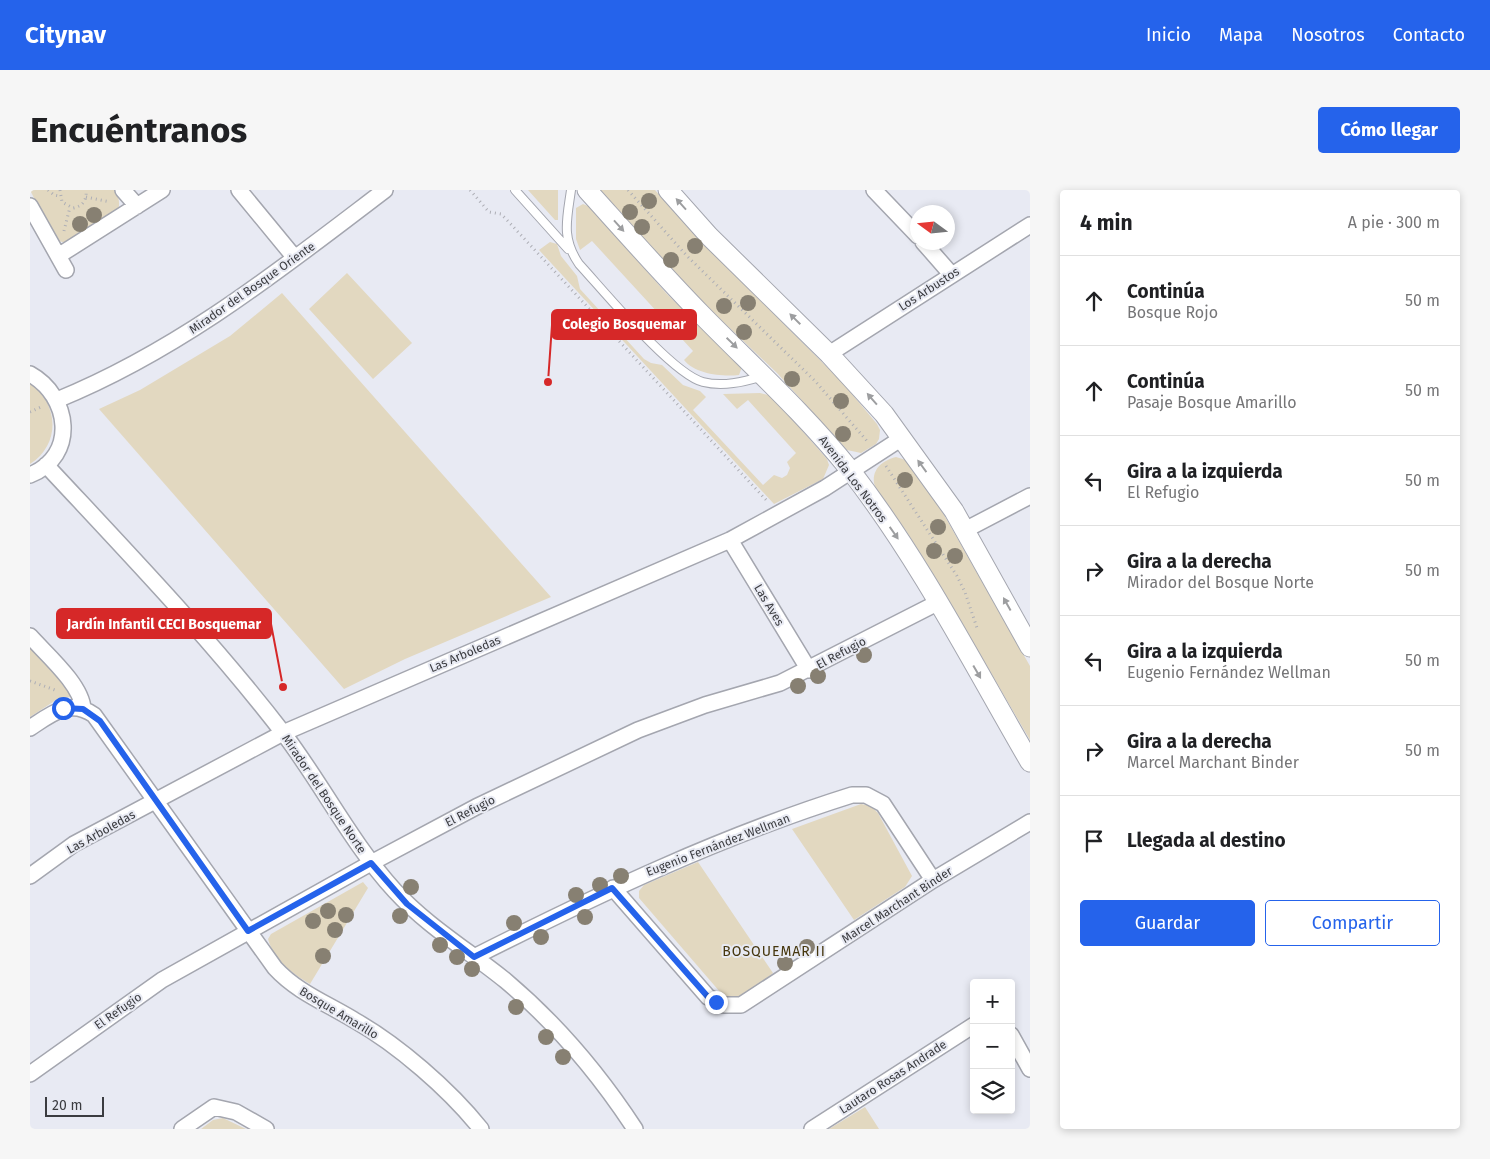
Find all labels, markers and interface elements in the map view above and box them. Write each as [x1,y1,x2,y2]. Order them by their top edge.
text: Citynav [25,21,106,49]
text: Inicio [1146,24,1191,46]
text: Mapa [1219,24,1263,46]
text: Nosotros [1291,24,1365,46]
text: Contacto [1393,24,1465,46]
button: Cómo llegar [1318,107,1460,153]
text: Encuéntranos [30,109,247,151]
one-way arrow [675,197,686,210]
north arrow [910,205,955,250]
text: 4 min [1080,210,1133,236]
text: A pie · 300 m [1348,213,1440,232]
one-way arrow [613,220,625,232]
street label: Mirador del Bosque Oriente [186,239,318,337]
street label: Los Arbustos [896,264,962,314]
text: Continúa [1127,280,1205,303]
icon: ahead [1080,287,1108,315]
text: 50 m [1405,291,1440,310]
text: Bosque Rojo [1127,303,1218,322]
callout: Colegio Bosquemar [552,310,696,339]
one-way arrow [789,314,801,326]
text: Colegio Bosquemar [562,316,686,333]
one-way arrow [725,337,737,349]
text: Continúa [1127,370,1205,393]
icon: ahead [1080,377,1108,405]
text: 50 m [1405,381,1440,400]
one-way arrow [866,393,877,406]
text: Pasaje Bosque Amarillo [1127,393,1297,412]
street label: Avenida Los Notros [816,433,890,525]
one-way arrow [917,459,927,473]
text: Gira a la izquierda [1127,460,1283,483]
icon: left [1080,467,1108,495]
text: 50 m [1405,471,1440,490]
text: El Refugio [1127,483,1199,502]
one-way arrow [889,526,899,540]
text: Gira a la derecha [1127,550,1272,573]
icon: right [1080,557,1108,585]
text: 50 m [1405,561,1440,580]
text: Mirador del Bosque Norte [1127,573,1314,592]
street label: Las Aves [751,582,787,629]
one-way arrow [1003,597,1011,611]
callout: Jardín Infantil CECI Bosquemar [57,609,271,638]
text: Jardín Infantil CECI Bosquemar [66,616,262,633]
street label: Las Arboledas [427,633,503,675]
street label: El Refugio [814,634,868,672]
text: Gira a la izquierda [1127,640,1283,663]
icon: left [1080,647,1108,675]
text: 50 m [1405,651,1440,670]
text: Eugenio Fernández Wellman [1127,663,1331,682]
one-way arrow [973,666,982,679]
route start [52,697,75,720]
text: Gira a la derecha [1127,730,1272,753]
street label: Mirador del Bosque Norte [279,732,369,856]
icon: right [1080,737,1108,765]
text: 50 m [1405,741,1440,760]
text: Marcel Marchant Binder [1127,753,1299,772]
street label: El Refugio [443,792,497,830]
street label: Las Arboledas [64,807,138,857]
street label: Eugenio Fernández Wellman [644,811,792,879]
icon: arrive [1080,827,1108,855]
text: Llegada al destino [1127,829,1286,852]
street label: Marcel Marchant Binder [839,864,955,946]
button: Guardar [1080,900,1255,946]
button: Compartir [1265,900,1440,946]
district label: BOSQUEMAR II [722,943,826,960]
map controls [970,979,1015,1114]
button: + [970,979,1015,1024]
street label: Bosque Amarillo [297,984,381,1042]
street label: El Refugio [92,990,144,1032]
route end [705,991,728,1014]
button: − [970,1024,1015,1069]
street label: Lautaro Rosas Andrade [837,1037,949,1117]
button: layers [970,1069,1015,1114]
scale bar [45,1094,104,1117]
text: 20 m [52,1097,82,1114]

